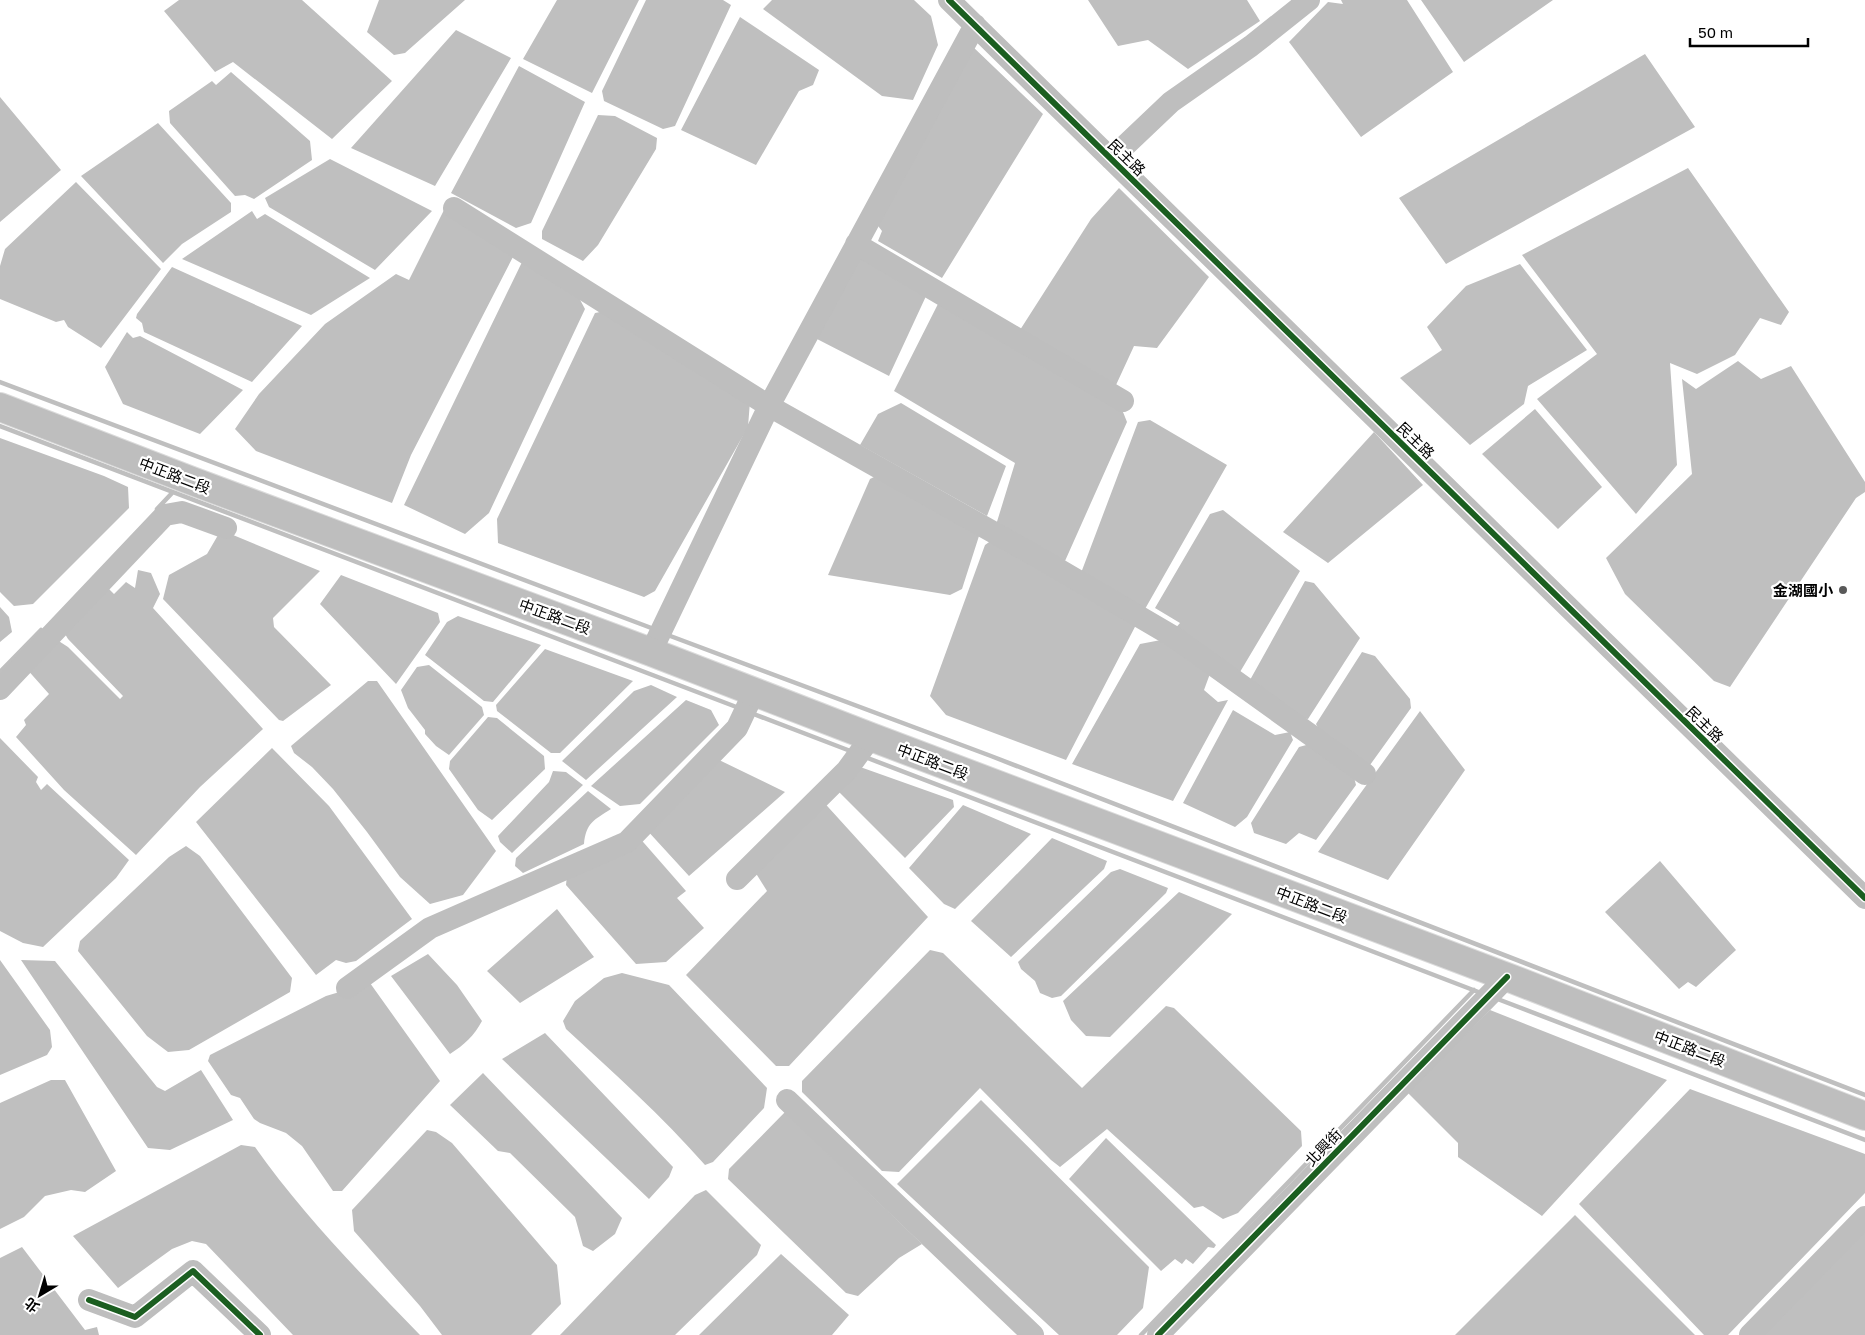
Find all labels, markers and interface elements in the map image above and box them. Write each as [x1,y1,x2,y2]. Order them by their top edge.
scale bar [1690,15,1808,47]
text: 50 m [1698,23,1733,41]
street label: 民主路 [1105,135,1149,179]
street label: 民主路 [1394,418,1438,462]
street label: 中正路二段 [137,453,213,497]
place label: 金湖國小 [1773,581,1834,599]
marker: 金湖國小 [1837,584,1849,596]
street label: 中正路二段 [517,595,593,637]
street label: 民主路 [1683,702,1727,746]
street label: 中正路二段 [895,739,971,783]
street label: 中正路二段 [1274,882,1350,926]
street label: 中正路二段 [1652,1026,1728,1070]
street label: 北興街 [1301,1125,1345,1169]
north arrow [15,1270,65,1320]
text: 北 [21,1295,42,1317]

